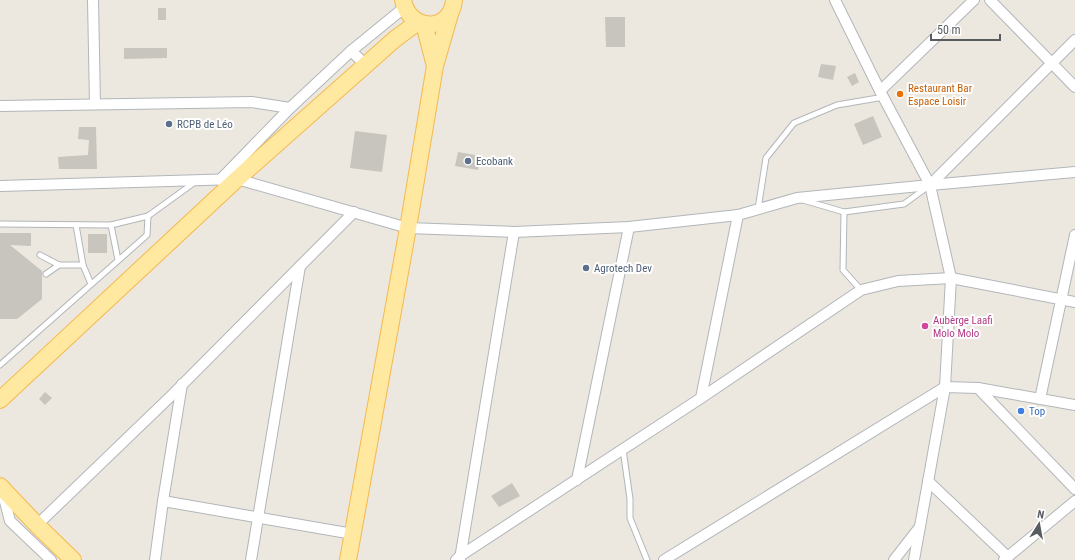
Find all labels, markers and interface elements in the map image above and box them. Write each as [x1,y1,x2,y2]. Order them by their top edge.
scale bar [931,16,1000,42]
text: 50 m [937,23,961,37]
place label: Restaurant Bar Espace Loisir [908,82,973,108]
marker: Restaurant Bar Espace Loisir [895,89,905,99]
place label: RCPB de Léo [177,118,233,131]
marker: RCPB de Léo [164,119,174,129]
place label: Ecobank [476,155,513,168]
marker: Ecobank [463,156,473,166]
place label: Agrotech Dev [594,262,652,275]
marker: Agrotech Dev [581,263,591,273]
place label: Aubèrge Laafi Molo Molo [933,314,993,340]
marker: Aubèrge Laafi Molo Molo [920,321,930,331]
place label: Top [1029,405,1045,418]
marker: Top [1016,406,1026,416]
north arrow [1019,504,1059,544]
text: N [1036,508,1046,522]

